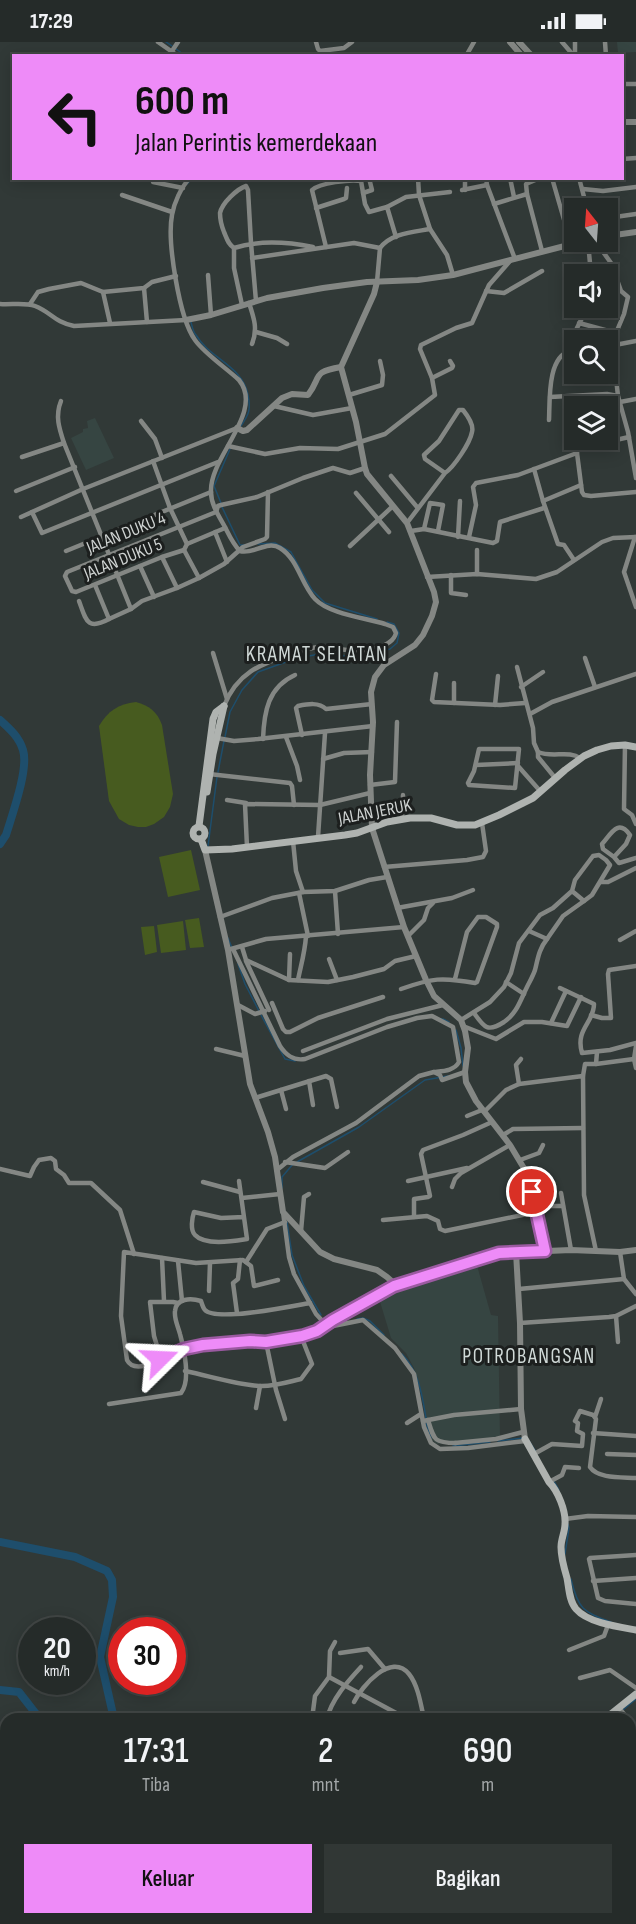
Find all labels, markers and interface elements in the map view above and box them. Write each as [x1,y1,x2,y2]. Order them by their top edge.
text: 17:29 [30,8,73,35]
text: 600 m [135,76,229,127]
icon: left [36,78,114,156]
text: Jalan Perintis kemerdekaan [135,127,377,159]
north arrow [564,198,618,252]
map controls [564,198,618,450]
button: sound [564,264,618,318]
button: search [564,330,618,384]
button: layers [564,396,618,450]
street label: JALAN DUKU 4 [83,508,169,559]
street label: JALAN DUKU 5 [80,534,165,585]
district label: KRAMAT SELATAN [246,642,388,667]
street label: JALAN JERUK [335,794,414,830]
pin [506,1166,557,1217]
icon: arrive [515,1175,548,1208]
position arrow [128,1327,192,1391]
district label: POTROBANGSAN [462,1344,596,1369]
speed limit sign: 30 [108,1617,186,1695]
text: 20 [43,1631,71,1667]
text: km/h [44,1662,70,1681]
text: 17:31 [123,1730,188,1773]
text: 2 [318,1730,333,1773]
text: 690 [463,1730,513,1773]
text: Tiba [142,1773,170,1797]
text: mnt [312,1773,340,1797]
text: m [481,1773,494,1797]
button: Keluar [24,1844,312,1913]
button: Bagikan [324,1844,612,1913]

